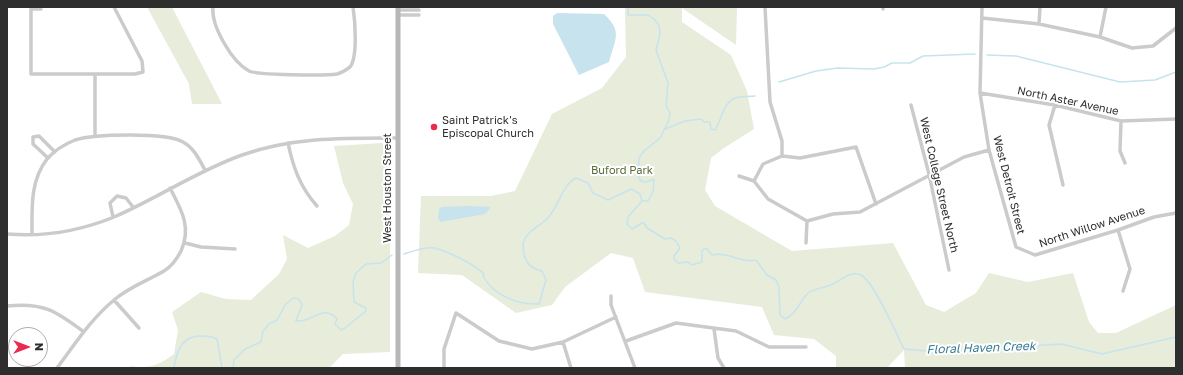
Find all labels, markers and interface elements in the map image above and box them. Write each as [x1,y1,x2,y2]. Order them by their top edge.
street label: North Aster Avenue [1016,84,1120,118]
place label: Saint Patrick's Episcopal Church [442,114,534,140]
street label: West College Street North [917,116,961,254]
marker: Saint Patrick's Episcopal Church [429,122,439,132]
street label: West Houston Street [381,133,395,243]
street label: West Detroit Street [990,134,1028,236]
park label: Buford Park [591,164,653,178]
street label: North Willow Avenue [1037,204,1147,250]
north arrow [8,327,48,367]
water label: Floral Haven Creek [926,339,1036,357]
text: N [33,343,46,351]

